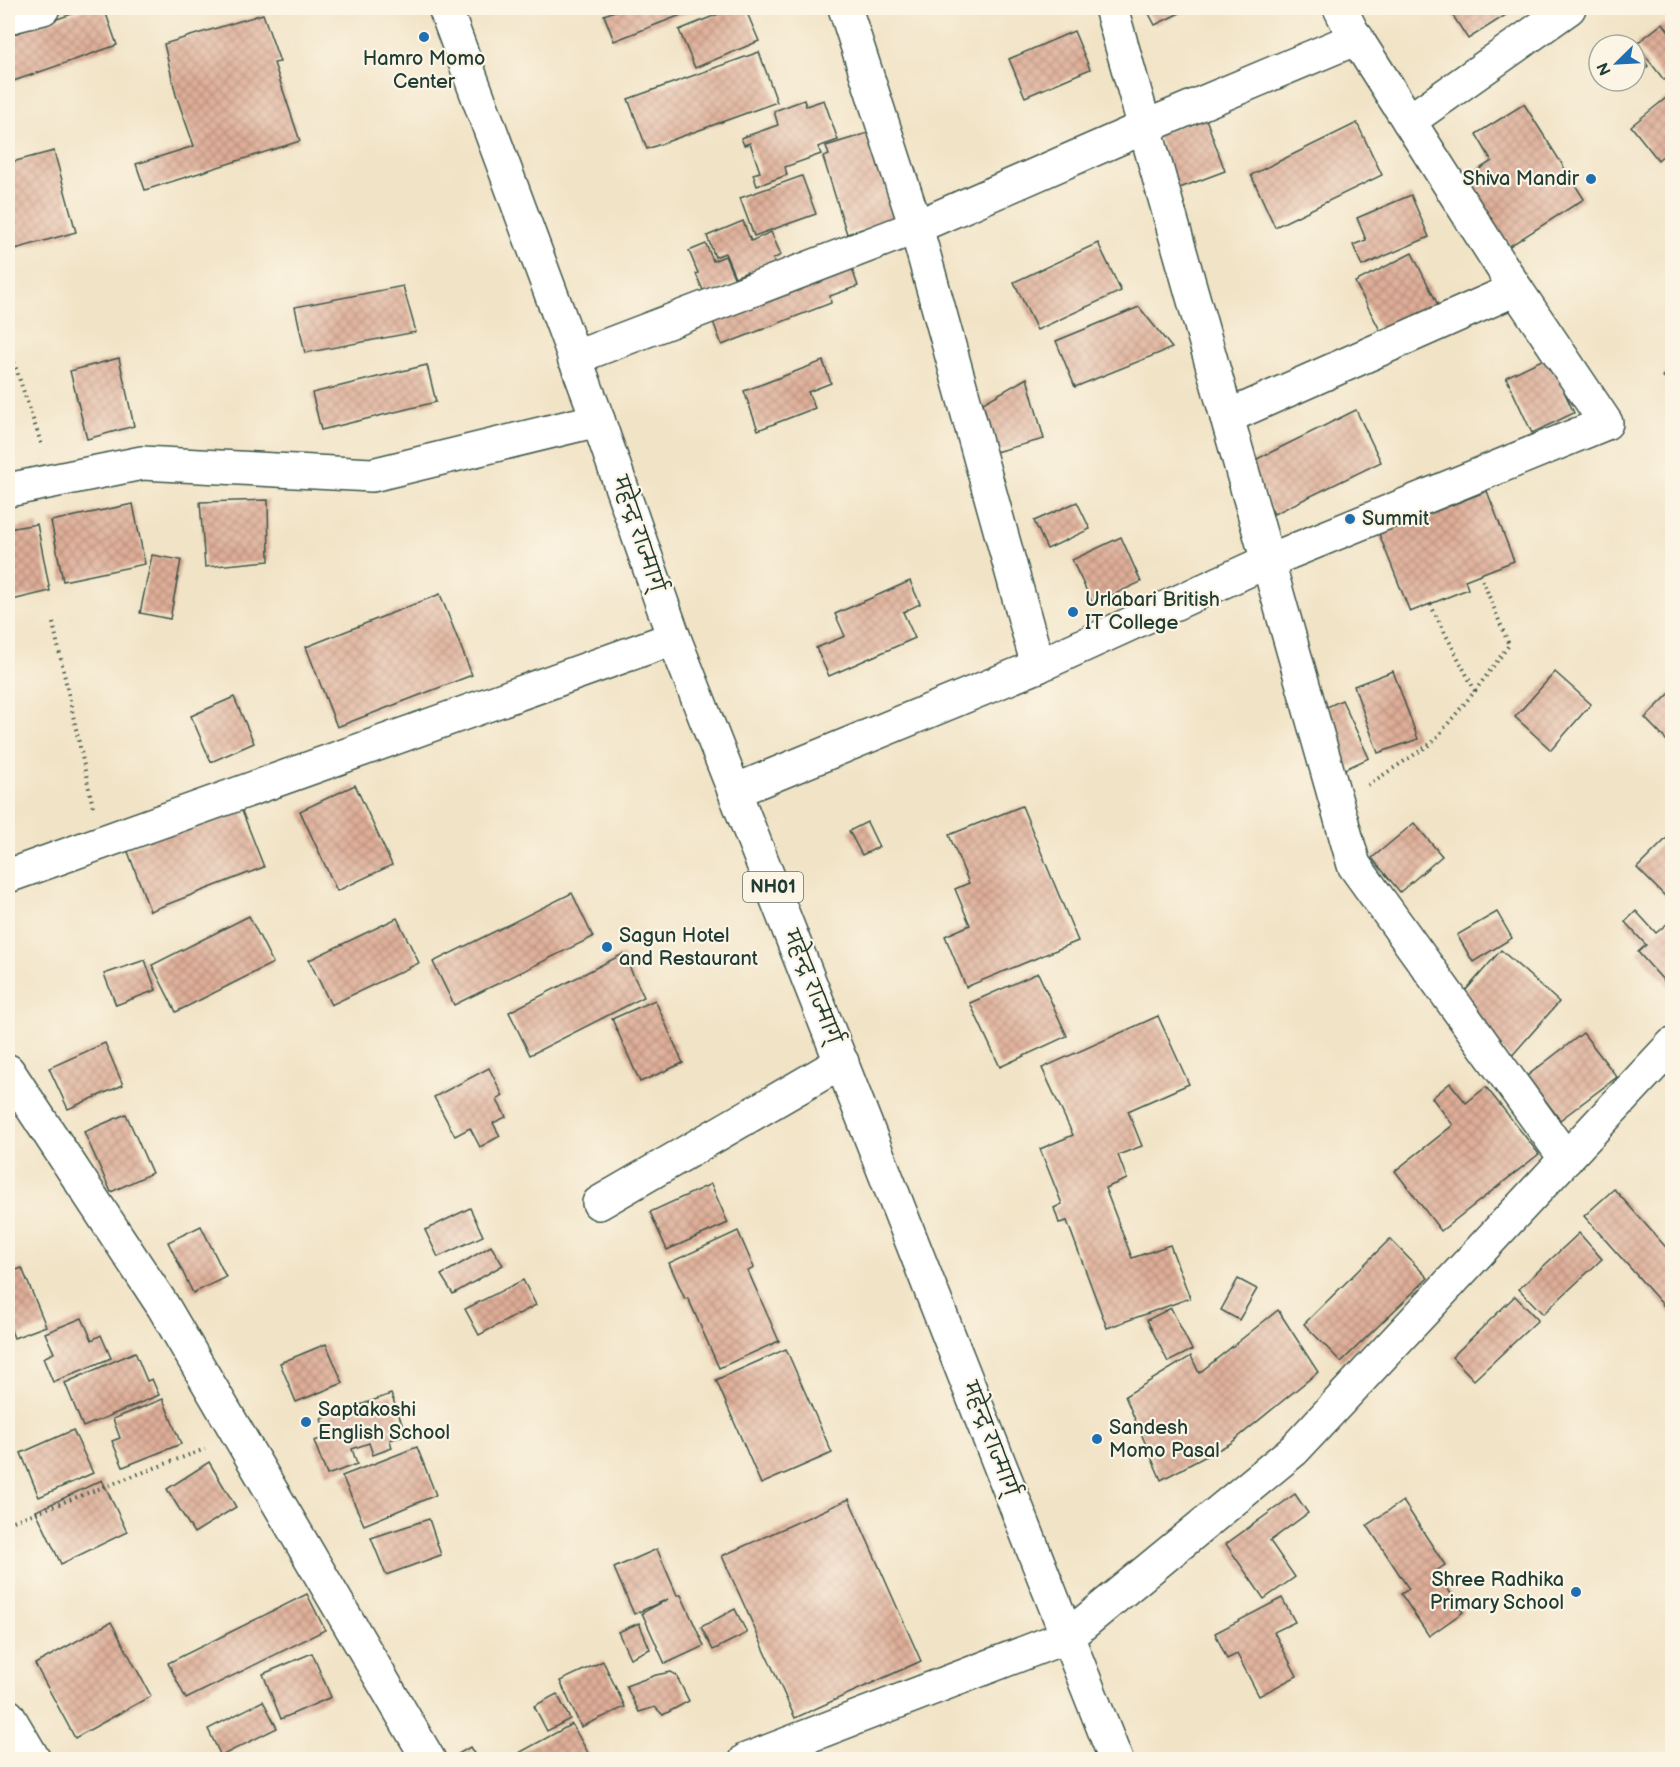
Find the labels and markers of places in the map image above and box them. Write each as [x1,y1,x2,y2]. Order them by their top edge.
marker: Hamro Momo Center [417,30,431,44]
place label: Hamro Momo Center [363,47,485,94]
place label: Shiva Mandir [1463,167,1580,191]
marker: Shiva Mandir [1584,172,1598,186]
place label: Summit [1362,507,1429,531]
marker: Summit [1343,512,1357,526]
place label: Urlabari British IT College [1085,588,1220,635]
marker: Urlabari British IT College [1066,605,1080,619]
place label: Sagun Hotel and Restaurant [619,924,758,971]
marker: Sagun Hotel and Restaurant [600,940,614,954]
place label: Saptakoshi English School [318,1398,450,1445]
marker: Saptakoshi English School [299,1415,313,1429]
place label: Sandesh Momo Pasal [1109,1416,1220,1463]
marker: Sandesh Momo Pasal [1090,1432,1104,1446]
place label: Shree Radhika Primary School [1430,1568,1564,1615]
marker: Shree Radhika Primary School [1569,1585,1583,1599]

